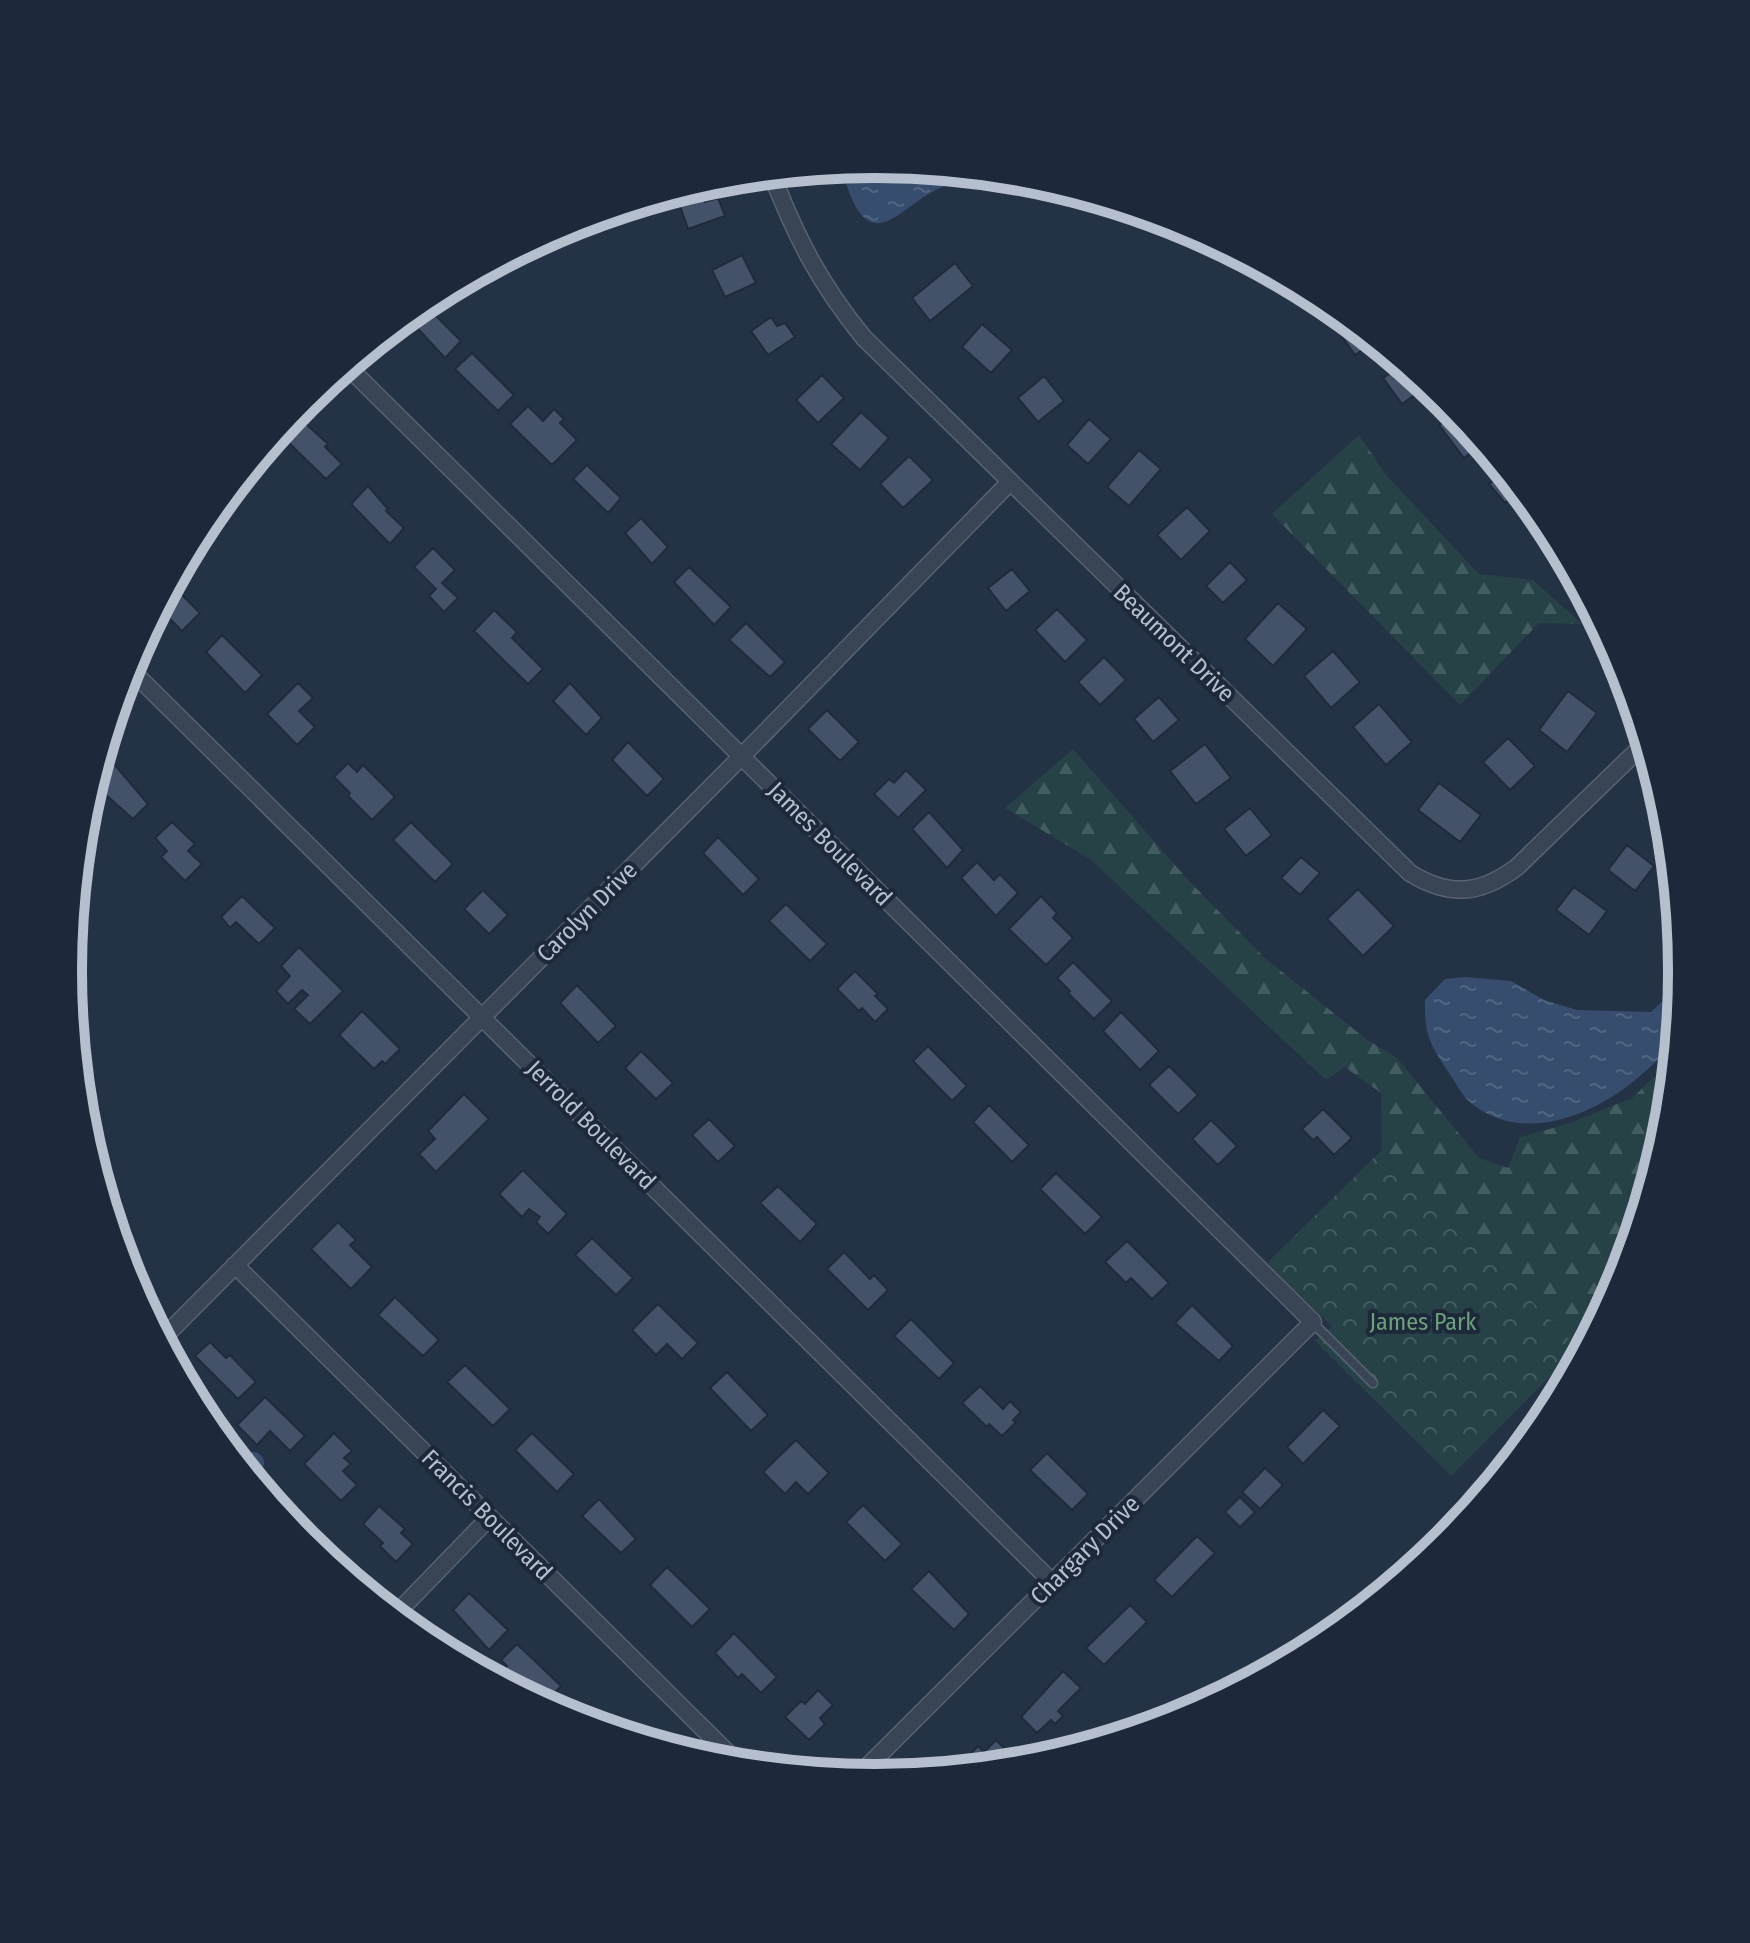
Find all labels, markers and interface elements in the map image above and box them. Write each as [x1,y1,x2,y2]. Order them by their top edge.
street label: Beaumont Drive [1108,578,1240,708]
street label: James Boulevard [762,776,898,912]
street label: Carolyn Drive [531,856,643,968]
street label: Jerrold Boulevard [521,1055,661,1195]
park label: James Park [1369,1308,1477,1336]
street label: Francis Boulevard [416,1444,558,1586]
street label: Chargary Drive [1025,1490,1145,1610]

